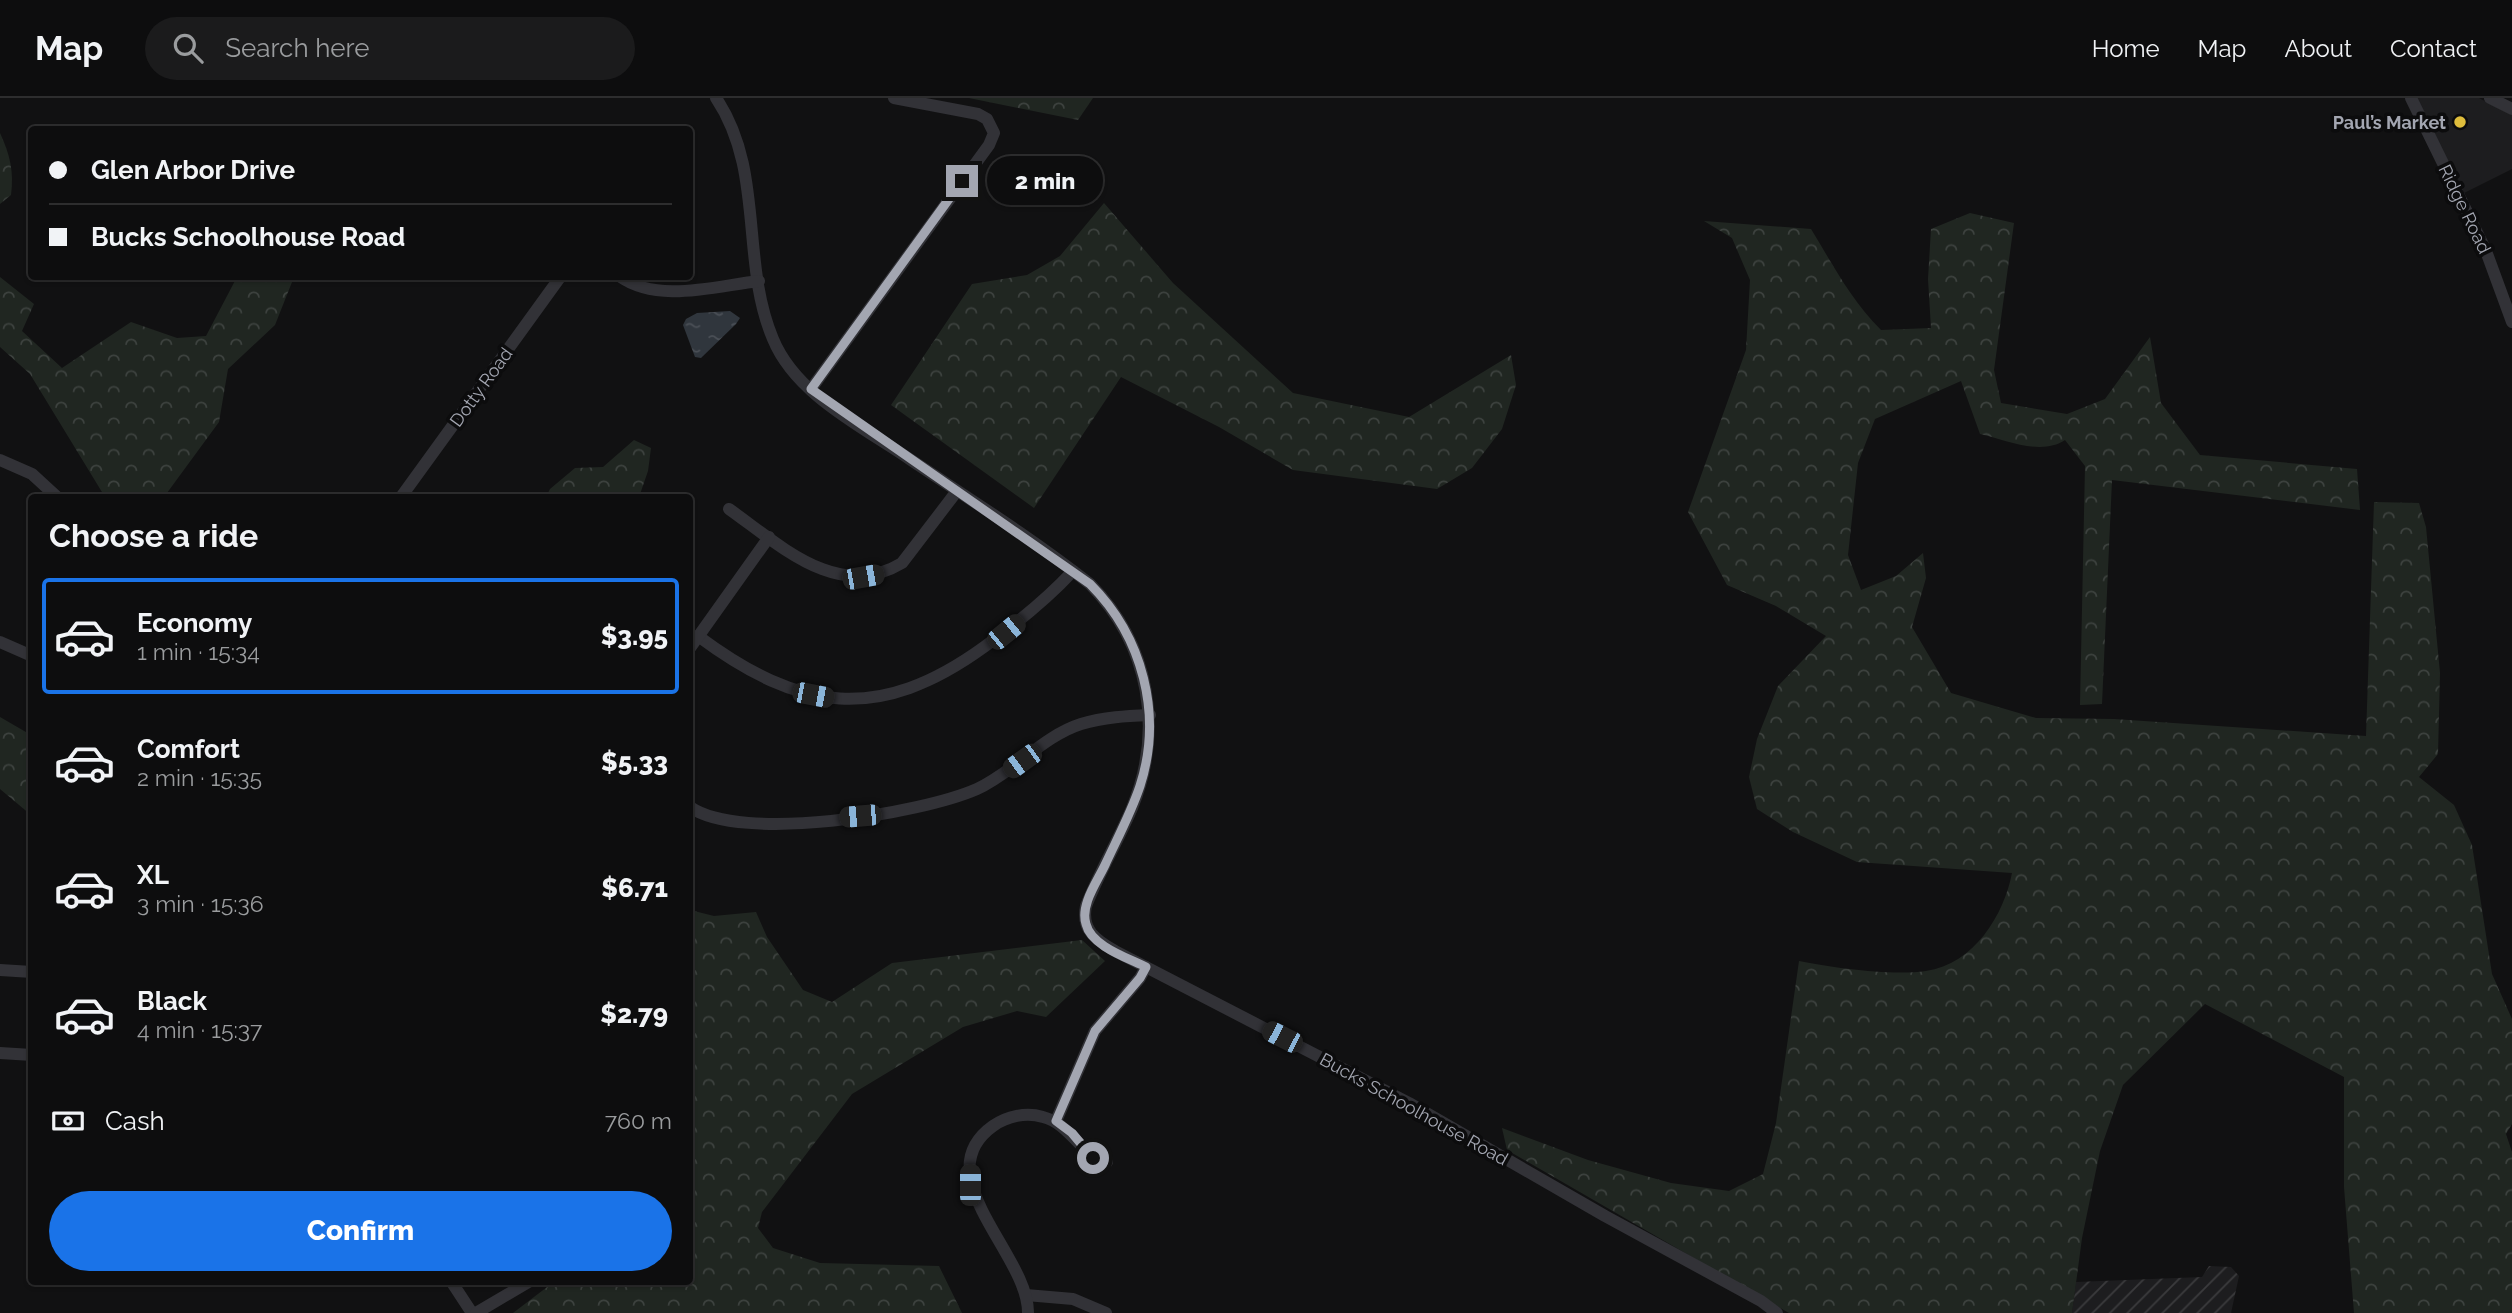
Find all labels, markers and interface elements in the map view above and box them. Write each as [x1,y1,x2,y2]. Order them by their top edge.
search box [145,17,635,80]
text: Map [35,29,103,68]
icon: search [169,29,207,67]
text: Search here [225,33,370,63]
text: Home [2092,34,2160,63]
text: Map [2198,34,2246,63]
text: About [2284,34,2352,63]
text: Contact [2390,34,2477,63]
place label: Paul’s Market [2333,112,2446,133]
marker: Paul’s Market [2452,114,2468,130]
text: Glen Arbor Drive [91,155,295,185]
callout: 2 min [986,156,1102,206]
street label: Ridge Road [2434,161,2496,257]
route end [946,165,978,197]
text: 2 min [1015,167,1075,194]
text: Bucks Schoolhouse Road [91,222,405,252]
street label: Dotty Road [445,343,517,431]
text: Choose a ride [49,517,258,554]
car [841,563,886,591]
icon: car [53,605,116,668]
text: Economy [137,608,252,638]
car [984,611,1029,653]
text: $3.95 [601,621,668,651]
text: 1 min · 15:34 [137,638,260,665]
car [791,681,836,709]
icon: car [53,731,116,794]
text: Comfort [137,734,240,764]
car [999,740,1046,782]
text: $5.33 [601,747,668,777]
text: 2 min · 15:35 [137,764,262,791]
car [839,804,882,828]
icon: car [53,857,116,920]
text: XL [137,860,169,890]
text: $6.71 [601,873,668,903]
text: 3 min · 15:36 [137,890,264,917]
icon: car [53,983,116,1046]
text: Black [137,986,207,1016]
text: $2.79 [600,999,668,1029]
text: 4 min · 15:37 [137,1016,262,1043]
car [1259,1018,1306,1056]
street label: Bucks Schoolhouse Road [1316,1048,1512,1170]
icon: cash [49,1102,87,1140]
text: Cash [105,1106,165,1136]
text: 760 m [605,1107,672,1134]
route start [1077,1142,1109,1174]
car [960,1164,981,1206]
button: Confirm [49,1191,672,1271]

